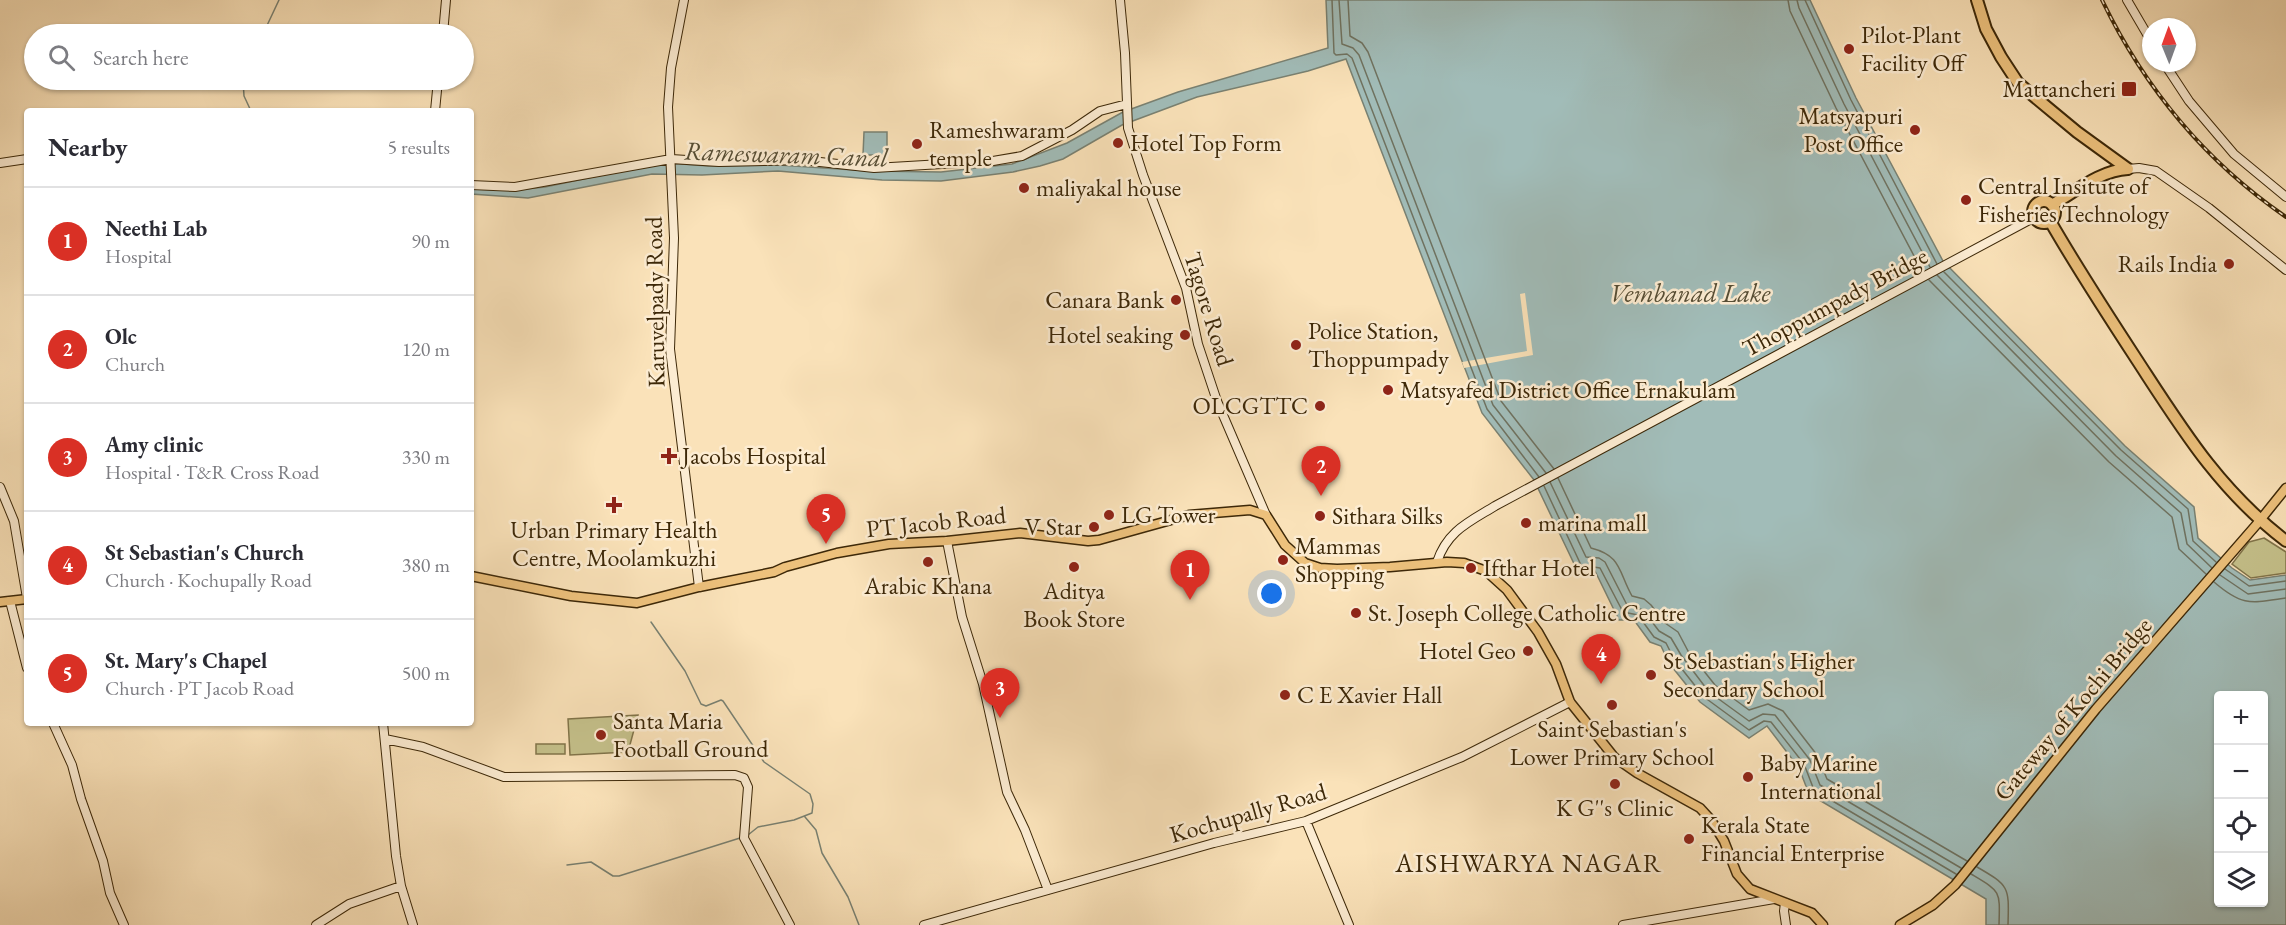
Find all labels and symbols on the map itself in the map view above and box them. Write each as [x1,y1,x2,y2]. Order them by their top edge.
north arrow [2142,18,2196,72]
place label: Pilot-Plant Facility Off [1861,19,1968,78]
marker: Pilot-Plant Facility Off [1842,42,1856,56]
place label: Mattancheri [2003,73,2116,104]
marker: Mattancheri [2120,80,2138,98]
place label: Matsyapuri Post Office [1799,100,1903,159]
place label: Rameshwaram temple [929,114,1065,173]
marker: Matsyapuri Post Office [1908,123,1922,137]
place label: Hotel Top Form [1130,127,1282,158]
water label: Rameswaram Canal [684,133,889,175]
marker: Hotel Top Form [1111,136,1125,150]
marker: Rameshwaram temple [910,137,924,151]
place label: Central Insitute of Fisheries Technology [1978,170,2170,229]
place label: maliyakal house [1036,172,1181,203]
marker: maliyakal house [1017,181,1031,195]
marker: Central Insitute of Fisheries Technology [1959,193,1973,207]
street label: Karuvelpady Road [637,215,671,388]
street label: Thoppumpady Bridge [1737,240,1933,363]
street label: Tagore Road [1177,248,1242,371]
place label: Rails India [2118,248,2217,279]
marker: Rails India [2222,257,2236,271]
water label: Vembanad Lake [1610,276,1772,310]
place label: Canara Bank [1045,284,1165,315]
marker: Canara Bank [1169,293,1183,307]
place label: Police Station, Thoppumpady [1308,315,1449,374]
place label: Hotel seaking [1047,319,1174,350]
marker: Hotel seaking [1178,328,1192,342]
marker: Police Station, Thoppumpady [1289,338,1303,352]
place label: Matsyafed District Office Ernakulam [1400,374,1736,405]
marker: Matsyafed District Office Ernakulam [1381,383,1395,397]
place label: OLCGTTC [1192,390,1308,421]
marker: OLCGTTC [1313,399,1327,413]
place label: Jacobs Hospital [680,440,826,471]
pin: 2 [1302,446,1340,496]
marker: Jacobs Hospital [660,447,678,465]
pin: 5 [806,494,846,544]
marker: Urban Primary Health Centre, Moolamkuzhi [605,496,623,514]
street label: PT Jacob Road [864,499,1008,544]
place label: LG Tower [1121,499,1216,530]
place label: Sithara Silks [1332,500,1443,531]
place label: marina mall [1538,507,1647,538]
marker: LG Tower [1102,508,1116,522]
marker: Sithara Silks [1313,509,1327,523]
place label: V Star [1025,511,1082,542]
place label: Urban Primary Health Centre, Moolamkuzhi [510,514,718,573]
marker: marina mall [1519,516,1533,530]
marker: V Star [1087,520,1101,534]
place label: Mammas Shopping [1295,530,1385,589]
pin: 1 [1170,550,1210,600]
place label: Ifthar Hotel [1483,552,1595,583]
marker: Mammas Shopping [1276,553,1290,567]
marker: Arabic Khana [921,555,935,569]
marker: Aditya Book Store [1067,560,1081,574]
marker: Ifthar Hotel [1464,561,1478,575]
place label: Arabic Khana [863,570,992,601]
place label: Aditya Book Store [1023,575,1125,634]
your location [1257,579,1286,608]
place label: St. Joseph College Catholic Centre [1368,597,1686,628]
marker: St. Joseph College Catholic Centre [1349,606,1363,620]
street label: Gateway of Kochi Bridge [1987,611,2158,807]
pin: 4 [1582,634,1620,684]
place label: Hotel Geo [1419,635,1516,666]
marker: Hotel Geo [1521,644,1535,658]
place label: St Sebastian's Higher Secondary School [1663,645,1855,704]
pin: 3 [980,668,1020,718]
marker: St Sebastian's Higher Secondary School [1644,668,1658,682]
place label: C E Xavier Hall [1297,679,1443,710]
marker: C E Xavier Hall [1278,688,1292,702]
marker: Saint Sebastian's Lower Primary School [1605,698,1619,712]
place label: Santa Maria Football Ground [613,705,769,764]
place label: Saint Sebastian's Lower Primary School [1510,713,1715,772]
marker: Santa Maria Football Ground [594,728,608,742]
place label: Baby Marine International [1760,747,1882,806]
marker: Baby Marine International [1741,770,1755,784]
street label: Kochupally Road [1166,775,1331,850]
marker: K G''s Clinic [1608,777,1622,791]
place label: K G''s Clinic [1556,792,1674,823]
place label: Kerala State Financial Enterprise [1701,809,1884,868]
marker: Kerala State Financial Enterprise [1682,832,1696,846]
district label: AISHWARYA NAGAR [1394,846,1663,880]

